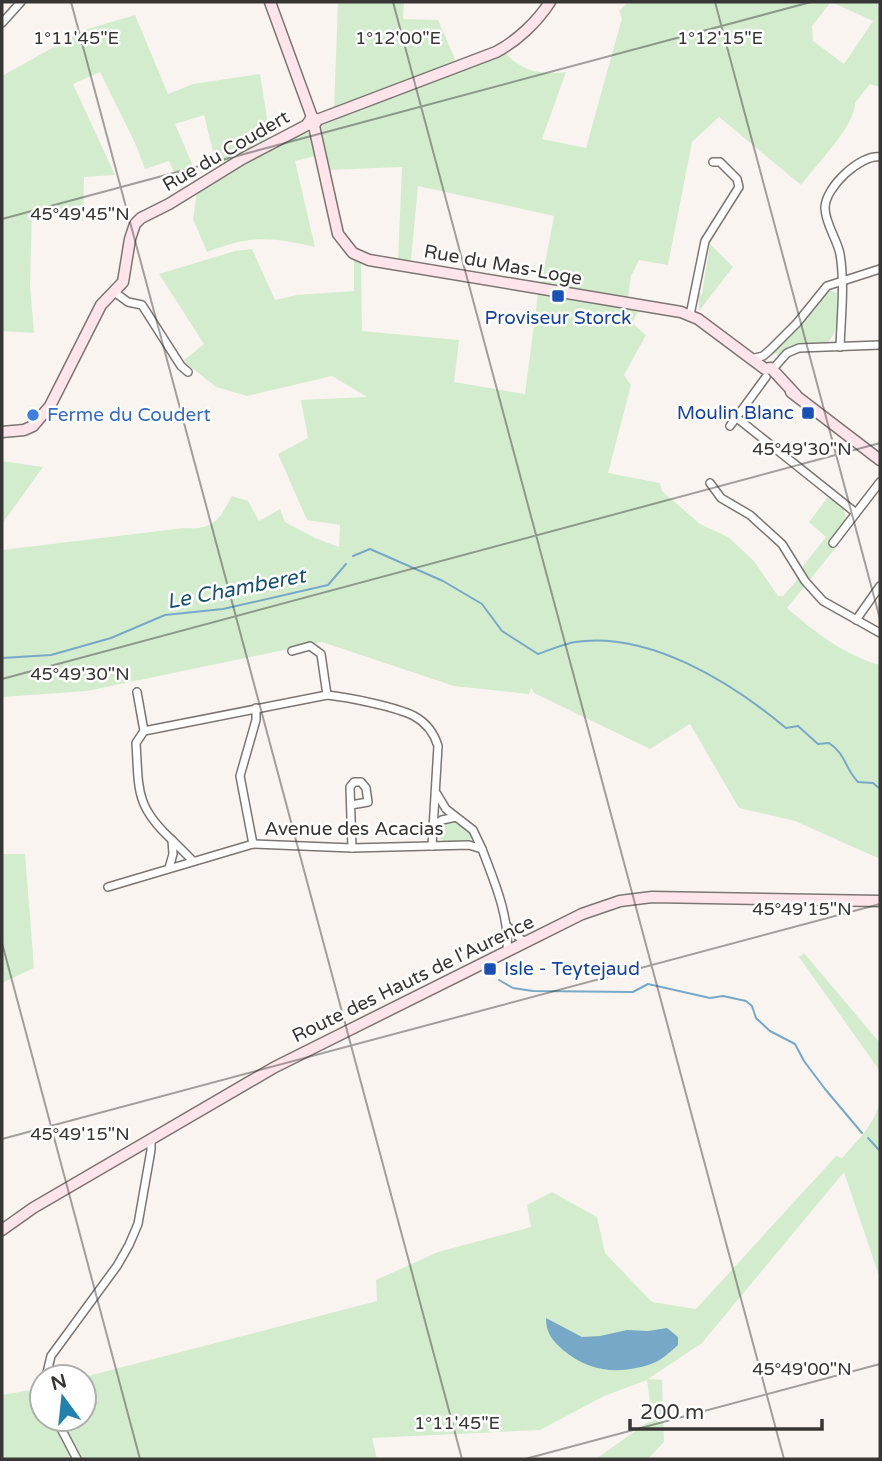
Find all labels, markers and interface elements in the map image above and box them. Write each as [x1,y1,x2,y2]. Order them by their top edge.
text: 1°11'45"E [33,27,119,49]
text: 1°12'00"E [355,27,441,49]
text: 1°12'15"E [677,27,763,49]
street label: Rue du Coudert [159,106,293,196]
text: 45°49'45"N [30,203,130,225]
street label: Rue du Mas-Loge [422,240,584,290]
marker: Proviseur Storck [550,288,566,304]
place label: Proviseur Storck [485,307,631,329]
place label: Moulin Blanc [677,402,794,424]
place label: Ferme du Coudert [47,404,211,426]
marker: Moulin Blanc [800,405,816,421]
marker: Ferme du Coudert [25,407,41,423]
text: 45°49'30"N [752,438,852,460]
water label: Le Chamberet [165,563,309,615]
text: 45°49'30"N [30,663,130,685]
street label: Avenue des Acacias [264,818,444,840]
text: 45°49'15"N [752,898,852,920]
street label: Route des Hauts de l'Aurence [288,911,538,1047]
place label: Isle - Teytejaud [504,958,640,980]
marker: Isle - Teytejaud [482,961,498,977]
text: 45°49'15"N [30,1123,130,1145]
text: 45°49'00"N [752,1358,852,1380]
north arrow [28,1363,98,1433]
text: N [49,1370,69,1395]
scale bar [630,1388,822,1432]
text: 200 m [640,1400,704,1425]
text: 1°11'45"E [414,1412,500,1434]

